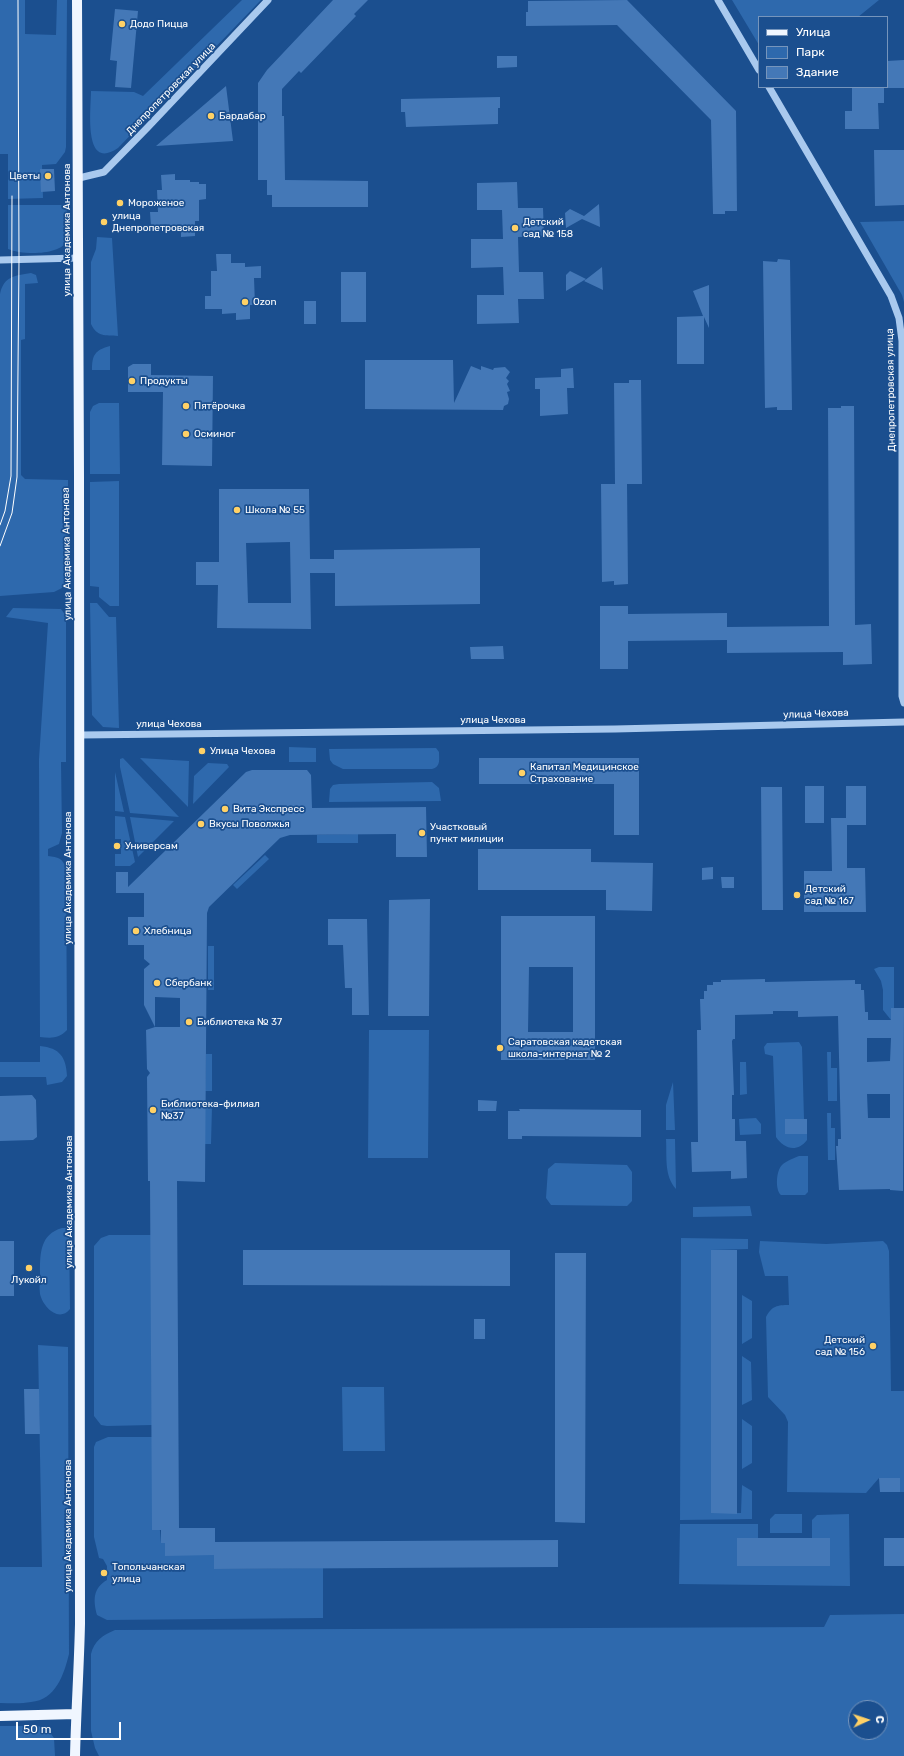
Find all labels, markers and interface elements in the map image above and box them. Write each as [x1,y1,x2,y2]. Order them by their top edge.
legend [758,16,888,88]
place label: Додо Пицца [130,18,188,30]
marker: Додо Пицца [117,19,127,29]
text: Улица [796,25,830,39]
street label: Днепропетровская улица [124,40,218,138]
text: Парк [796,45,825,59]
text: Здание [796,65,839,79]
place label: Бардабар [219,110,266,122]
marker: Бардабар [206,111,216,121]
street label: улица Академика Антонова [61,163,73,297]
place label: Цветы [9,170,40,182]
marker: Цветы [43,171,53,181]
place label: Мороженое [128,197,184,209]
marker: Мороженое [115,198,125,208]
place label: улица Днепропетровская [112,210,204,234]
place label: Детский сад № 158 [523,216,573,240]
marker: улица Днепропетровская [99,217,109,227]
marker: Детский сад № 158 [510,223,520,233]
place label: Ozon [253,296,277,308]
marker: Ozon [240,297,250,307]
street label: Днепропетровская улица [884,328,898,452]
place label: Продукты [140,375,188,387]
marker: Продукты [127,376,137,386]
place label: Пятёрочка [194,400,245,412]
marker: Пятёрочка [181,401,191,411]
place label: Осминог [194,428,235,440]
marker: Осминог [181,429,191,439]
street label: улица Академика Антонова [60,487,74,621]
place label: Школа № 55 [245,504,305,516]
marker: Школа № 55 [232,505,242,515]
street label: улица Чехова [783,707,849,721]
street label: улица Чехова [460,714,526,726]
street label: улица Чехова [136,718,202,730]
place label: Улица Чехова [210,745,276,757]
marker: Улица Чехова [197,746,207,756]
place label: Капитал Медицинское Страхование [530,761,639,784]
marker: Капитал Медицинское Страхование [517,768,527,778]
place label: Вита Экспресс [233,803,304,815]
marker: Вита Экспресс [220,804,230,814]
street label: улица Академика Антонова [62,811,74,945]
place label: Вкусы Поволжья [209,818,290,830]
marker: Вкусы Поволжья [196,819,206,829]
place label: Участковый пункт милиции [430,821,504,844]
marker: Участковый пункт милиции [417,828,427,838]
place label: Универсам [125,840,178,852]
marker: Универсам [112,841,122,851]
place label: Детский сад № 167 [805,883,854,906]
marker: Детский сад № 167 [792,890,802,900]
place label: Хлебница [144,925,191,937]
marker: Хлебница [131,926,141,936]
place label: Сбербанк [165,977,212,989]
marker: Сбербанк [152,978,162,988]
place label: Библиотека № 37 [197,1016,282,1028]
marker: Библиотека № 37 [184,1017,194,1027]
place label: Саратовская кадетская школа-интернат № 2 [508,1036,622,1060]
marker: Саратовская кадетская школа-интернат № 2 [495,1043,505,1053]
place label: Библиотека-филиал №37 [161,1098,260,1122]
marker: Библиотека-филиал №37 [148,1105,158,1115]
street label: улица Академика Антонова [63,1135,75,1269]
marker: Лукойл [24,1263,34,1273]
place label: Лукойл [11,1274,47,1286]
place label: Детский сад № 156 [815,1334,865,1358]
marker: Детский сад № 156 [868,1341,878,1351]
street label: улица Академика Антонова [62,1459,74,1593]
place label: Топольчанская улица [112,1561,185,1584]
marker: Топольчанская улица [99,1568,109,1578]
north arrow [848,1700,888,1740]
scale bar [18,1714,123,1740]
text: С [873,1715,886,1724]
text: 50 m [23,1722,51,1736]

